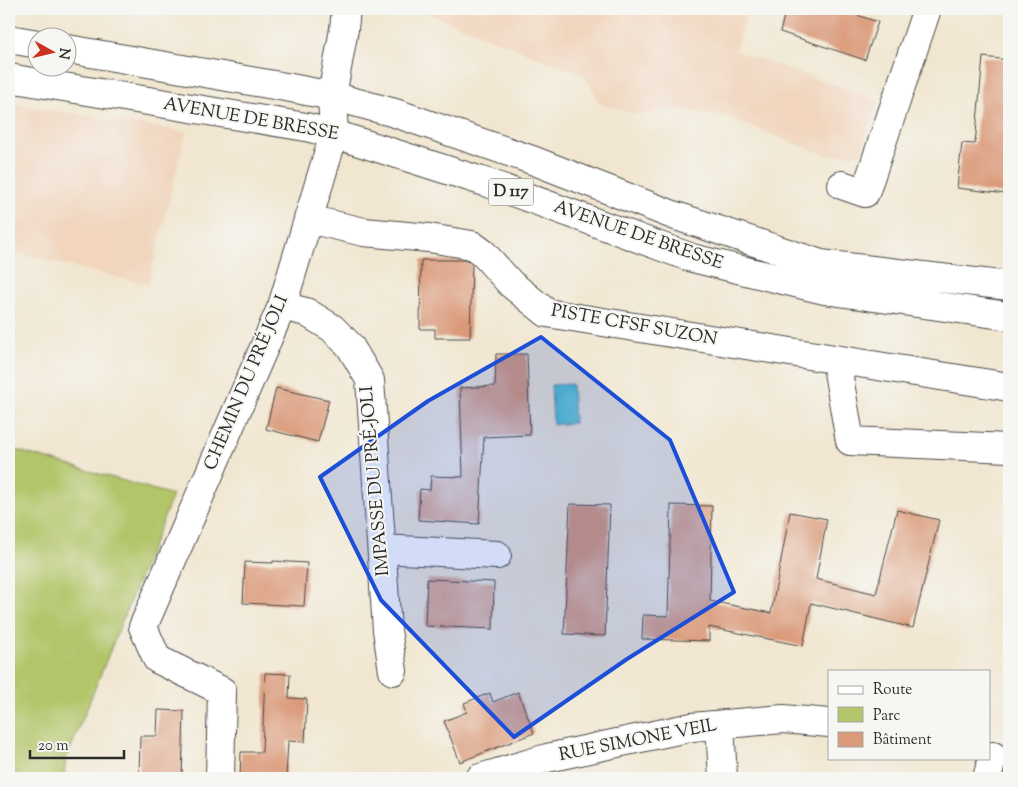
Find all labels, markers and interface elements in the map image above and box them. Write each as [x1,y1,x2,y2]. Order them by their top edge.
north arrow [28,28,78,78]
text: N [52,47,74,60]
street label: AVENUE DE BRESSE [161,92,341,148]
road number: D 117 [488,178,534,206]
street label: AVENUE DE BRESSE [550,195,726,277]
street label: CHEMIN DU PRÉ JOLI [198,291,296,475]
street label: PISTE CFSF SUZON [549,299,719,353]
street label: IMPASSE DU PRÉ-JOLI [355,385,397,577]
legend [828,670,990,760]
text: Route [873,680,912,701]
text: Parc [873,706,901,727]
street label: RUE SIMONE VEIL [557,713,719,769]
scale bar [30,727,124,759]
text: Bâtiment [873,730,932,751]
text: 20 m [38,736,69,757]

